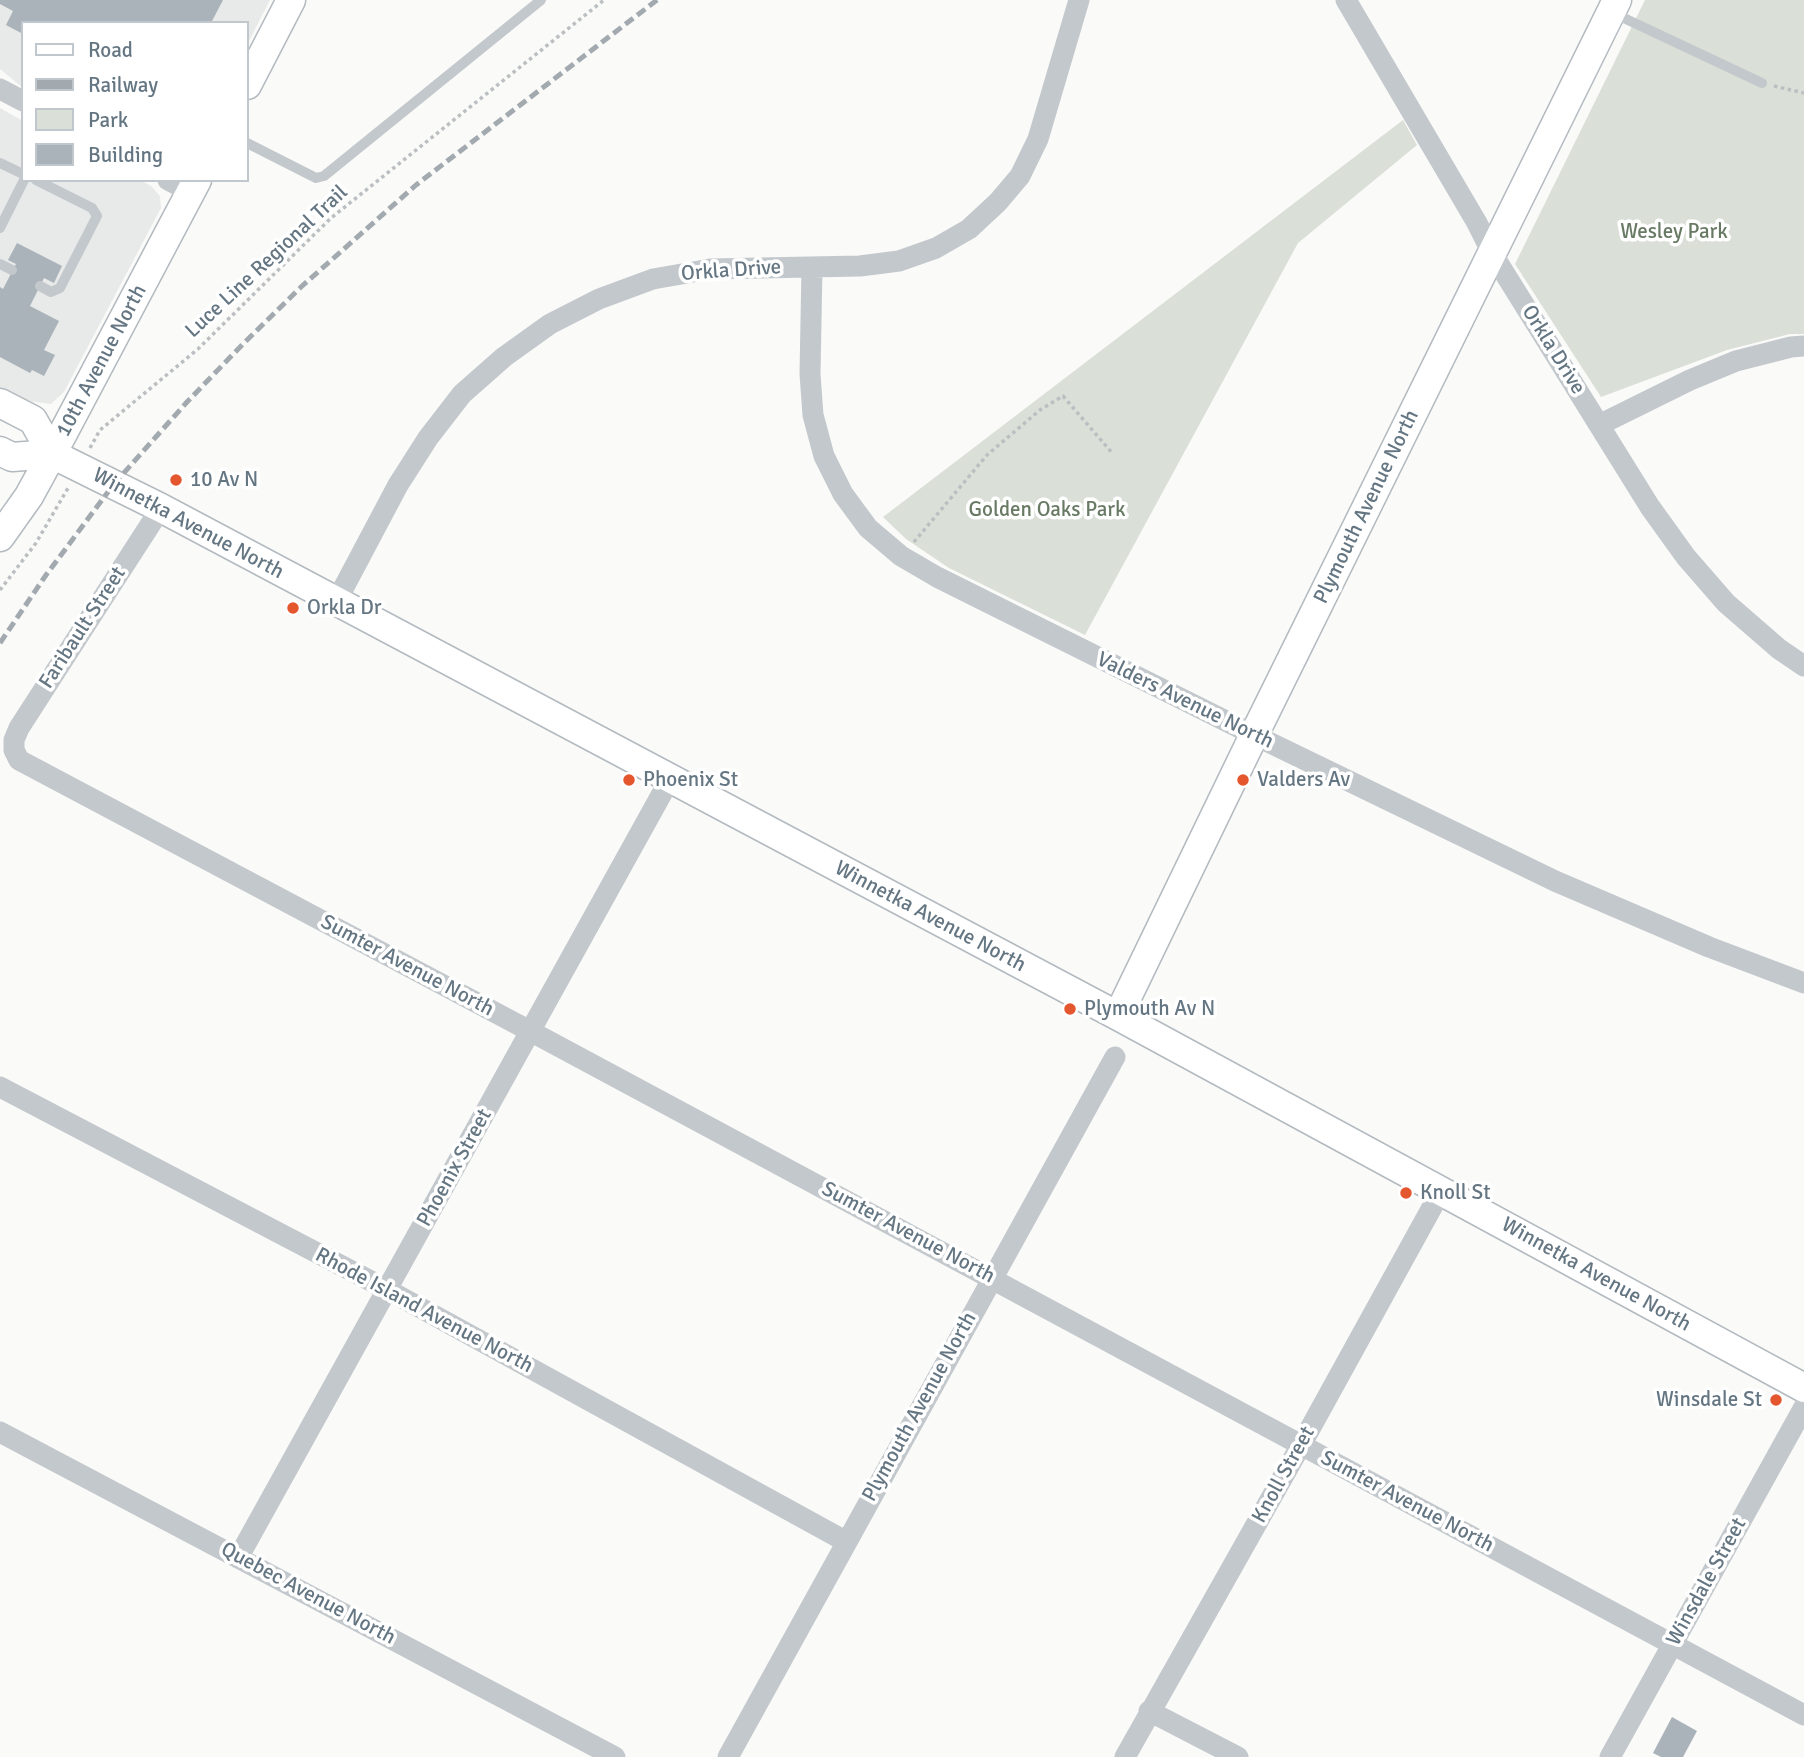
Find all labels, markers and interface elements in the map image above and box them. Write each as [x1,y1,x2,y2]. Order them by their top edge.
legend [21,21,248,182]
text: Road [88,37,133,63]
text: Railway [88,72,158,98]
text: Park [88,107,128,133]
text: Building [88,142,163,168]
street label: Luce Line Regional Trail [181,180,353,344]
park label: Wesley Park [1620,219,1728,245]
street label: Orkla Drive [680,255,782,287]
street label: 10th Avenue North [51,281,153,441]
street label: Orkla Drive [1516,301,1590,399]
street label: Plymouth Avenue North [1309,406,1425,608]
street label: Winnetka Avenue North [88,463,288,585]
place label: 10 Av N [190,467,258,493]
marker: 10 Av N [168,472,184,488]
park label: Golden Oaks Park [968,497,1126,523]
street label: Faribault Street [34,562,132,694]
place label: Orkla Dr [307,595,382,621]
marker: Orkla Dr [285,600,301,616]
street label: Valders Avenue North [1092,647,1278,755]
place label: Phoenix St [643,767,738,793]
place label: Valders Av [1257,767,1350,793]
marker: Phoenix St [621,772,637,788]
marker: Valders Av [1235,772,1251,788]
street label: Winnetka Avenue North [830,856,1030,978]
street label: Sumter Avenue North [316,910,498,1022]
place label: Plymouth Av N [1084,996,1215,1022]
marker: Plymouth Av N [1062,1001,1078,1017]
street label: Phoenix Street [412,1105,498,1231]
street label: Sumter Avenue North [817,1177,999,1289]
place label: Knoll St [1420,1180,1491,1206]
marker: Knoll St [1398,1185,1414,1201]
street label: Winnetka Avenue North [1497,1212,1695,1338]
street label: Rhode Island Avenue North [311,1243,537,1379]
street label: Plymouth Avenue North [857,1308,983,1506]
place label: Winsdale St [1656,1387,1762,1413]
marker: Winsdale St [1768,1392,1784,1408]
street label: Knoll Street [1247,1422,1321,1528]
street label: Sumter Avenue North [1316,1446,1498,1558]
street label: Winsdale Street [1662,1514,1752,1650]
street label: Quebec Avenue North [216,1537,400,1651]

